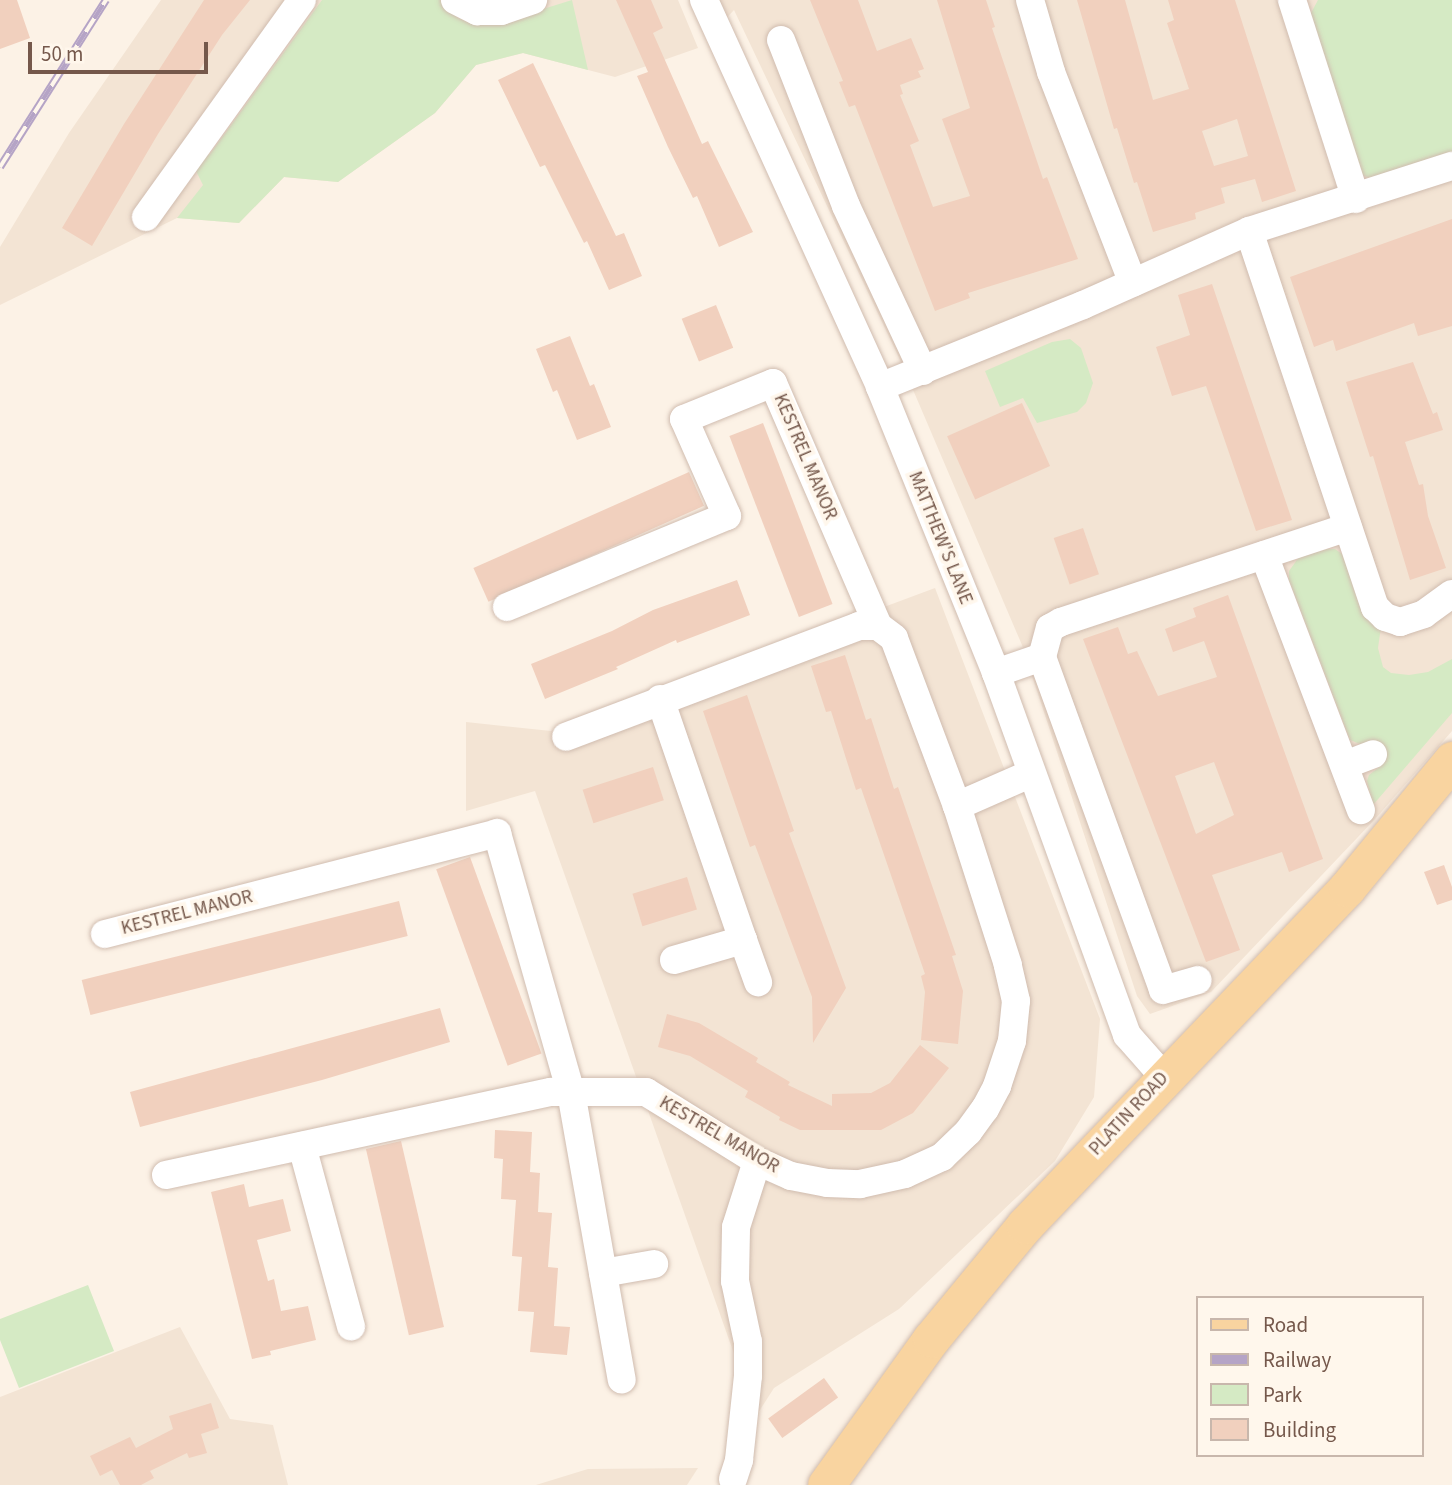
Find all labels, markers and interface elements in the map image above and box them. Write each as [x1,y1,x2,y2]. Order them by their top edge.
scale bar [32,28,212,72]
text: 50 m [41,39,83,69]
street label: KESTREL MANOR [768,391,842,523]
street label: MATTHEW'S LANE [903,468,977,608]
street label: KESTREL MANOR [119,886,255,940]
street label: PLATIN ROAD [1085,1068,1173,1160]
street label: KESTREL MANOR [655,1091,783,1179]
legend [1196,1296,1424,1457]
text: Road [1263,1310,1308,1340]
text: Railway [1263,1345,1331,1375]
text: Park [1263,1380,1302,1410]
text: Building [1263,1415,1336,1445]

